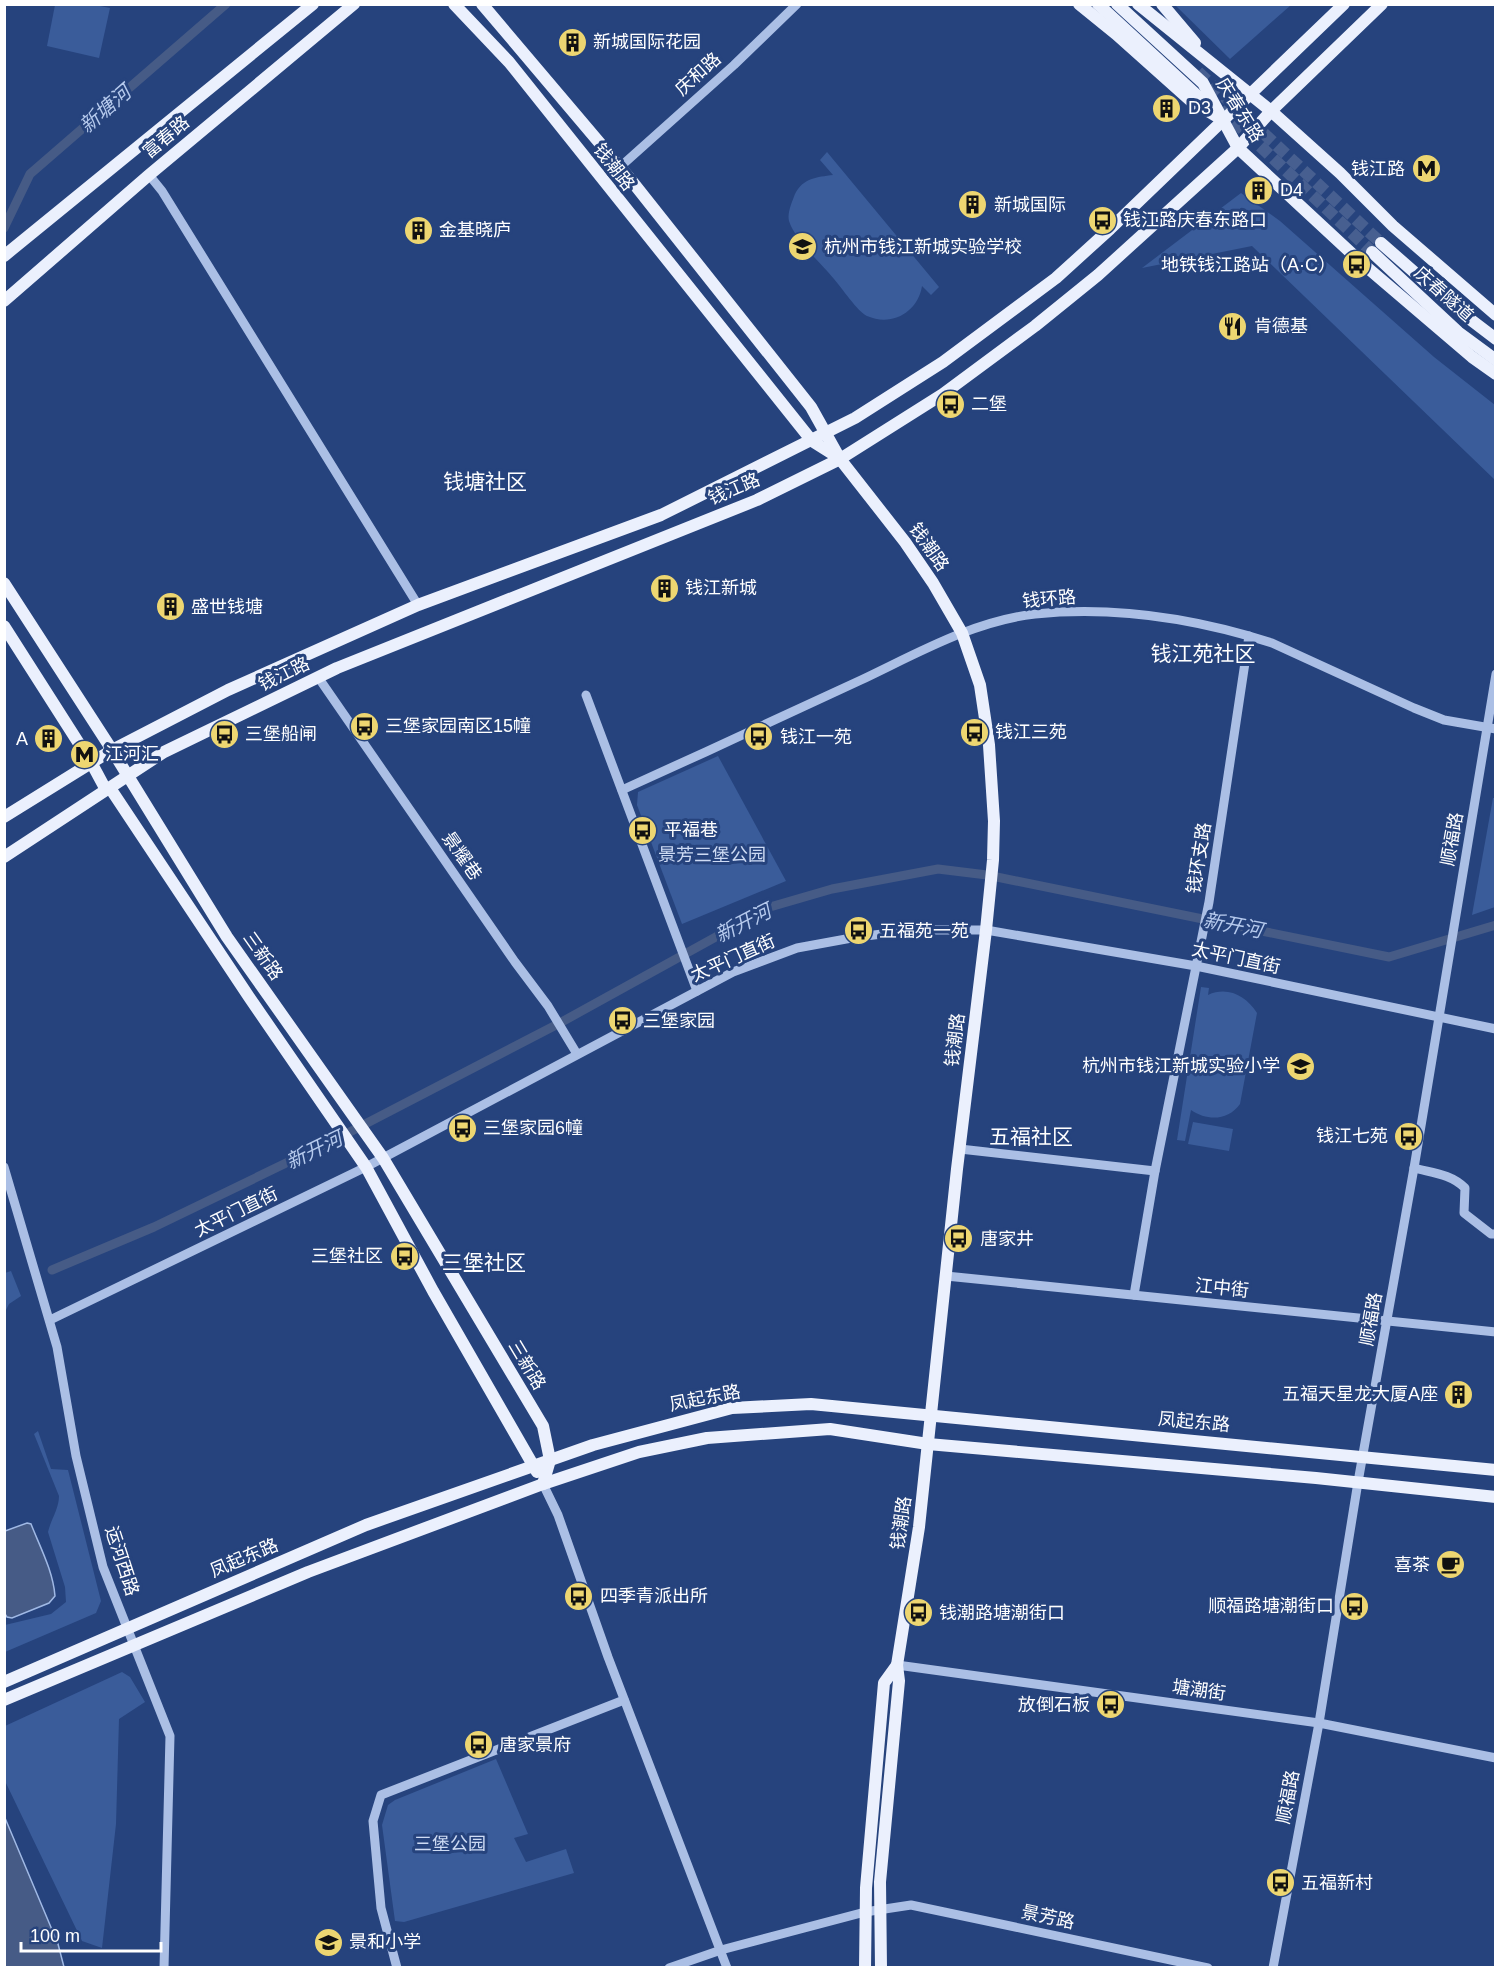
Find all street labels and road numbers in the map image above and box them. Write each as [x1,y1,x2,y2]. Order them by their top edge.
street label: 庆和路 [671,49,725,99]
street label: 庆春东路 [1212,74,1268,146]
street label: 富春路 [139,112,193,162]
street label: 钱潮路 [589,140,639,194]
street label: 庆春隧道 [1411,262,1477,326]
street label: 钱江路 [705,469,763,509]
street label: 钱潮路 [905,519,953,575]
street label: 钱环路 [1021,587,1077,611]
street label: 钱江路 [255,653,313,695]
street label: 顺福路 [1437,811,1467,867]
street label: 钱环支路 [1183,821,1215,895]
street label: 景耀巷 [438,828,486,884]
street label: 三新路 [239,928,287,984]
street label: 太平门直街 [688,931,778,985]
street label: 太平门直街 [1190,939,1282,977]
street label: 钱潮路 [942,1012,968,1068]
street label: 太平门直街 [191,1183,281,1241]
street label: 江中街 [1194,1275,1250,1301]
street label: 顺福路 [1356,1291,1386,1347]
street label: 三新路 [505,1337,549,1393]
street label: 凤起东路 [668,1381,742,1415]
street label: 凤起东路 [1157,1409,1231,1435]
street label: 钱潮路 [887,1495,915,1551]
street label: 运河西路 [101,1524,143,1598]
street label: 凤起东路 [207,1535,281,1581]
street label: 塘潮街 [1171,1676,1227,1704]
street label: 顺福路 [1273,1769,1303,1825]
street label: 景芳路 [1020,1902,1076,1932]

